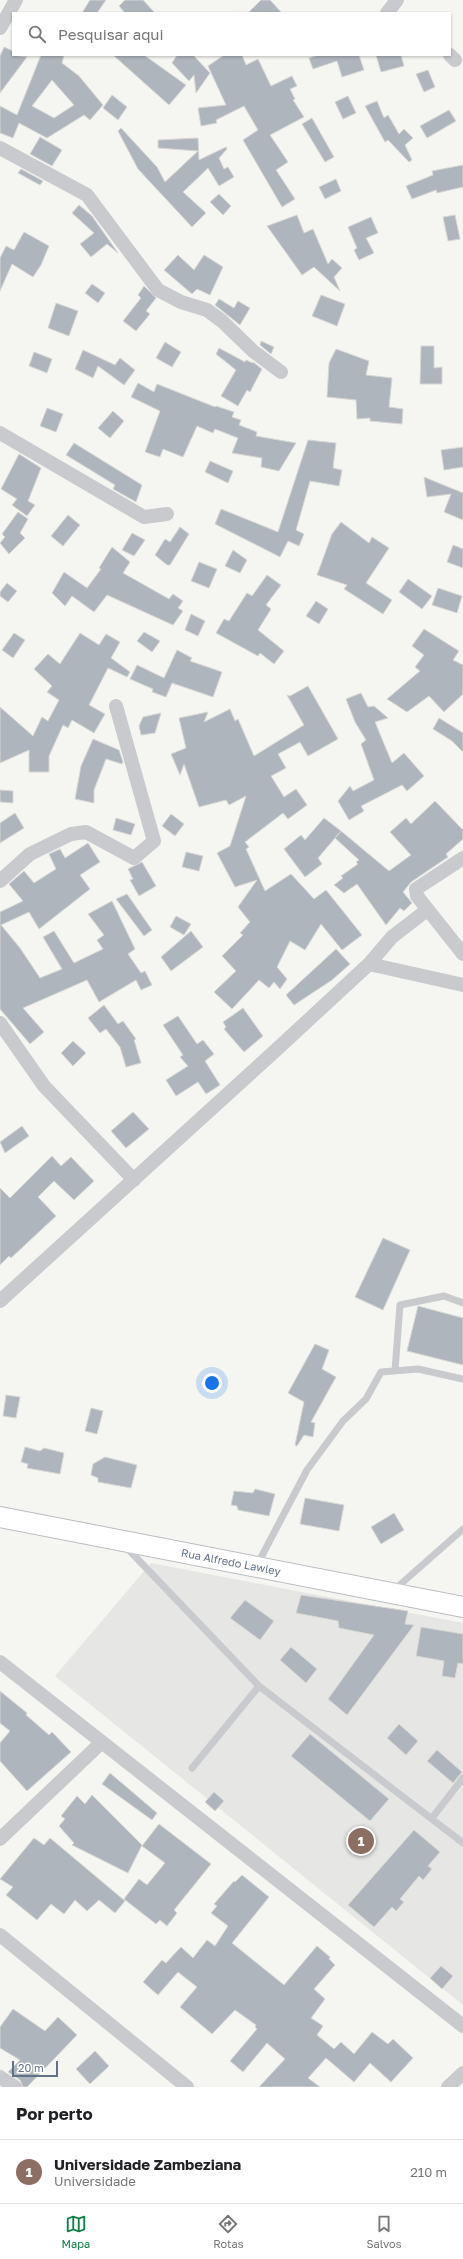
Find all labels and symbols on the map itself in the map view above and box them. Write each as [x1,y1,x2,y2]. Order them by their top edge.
your location [202,1373,222,1393]
street label: Rua Alfredo Lawley [180,1545,282,1578]
pin: 1 [348,1826,374,1856]
scale bar [12,2059,58,2078]

